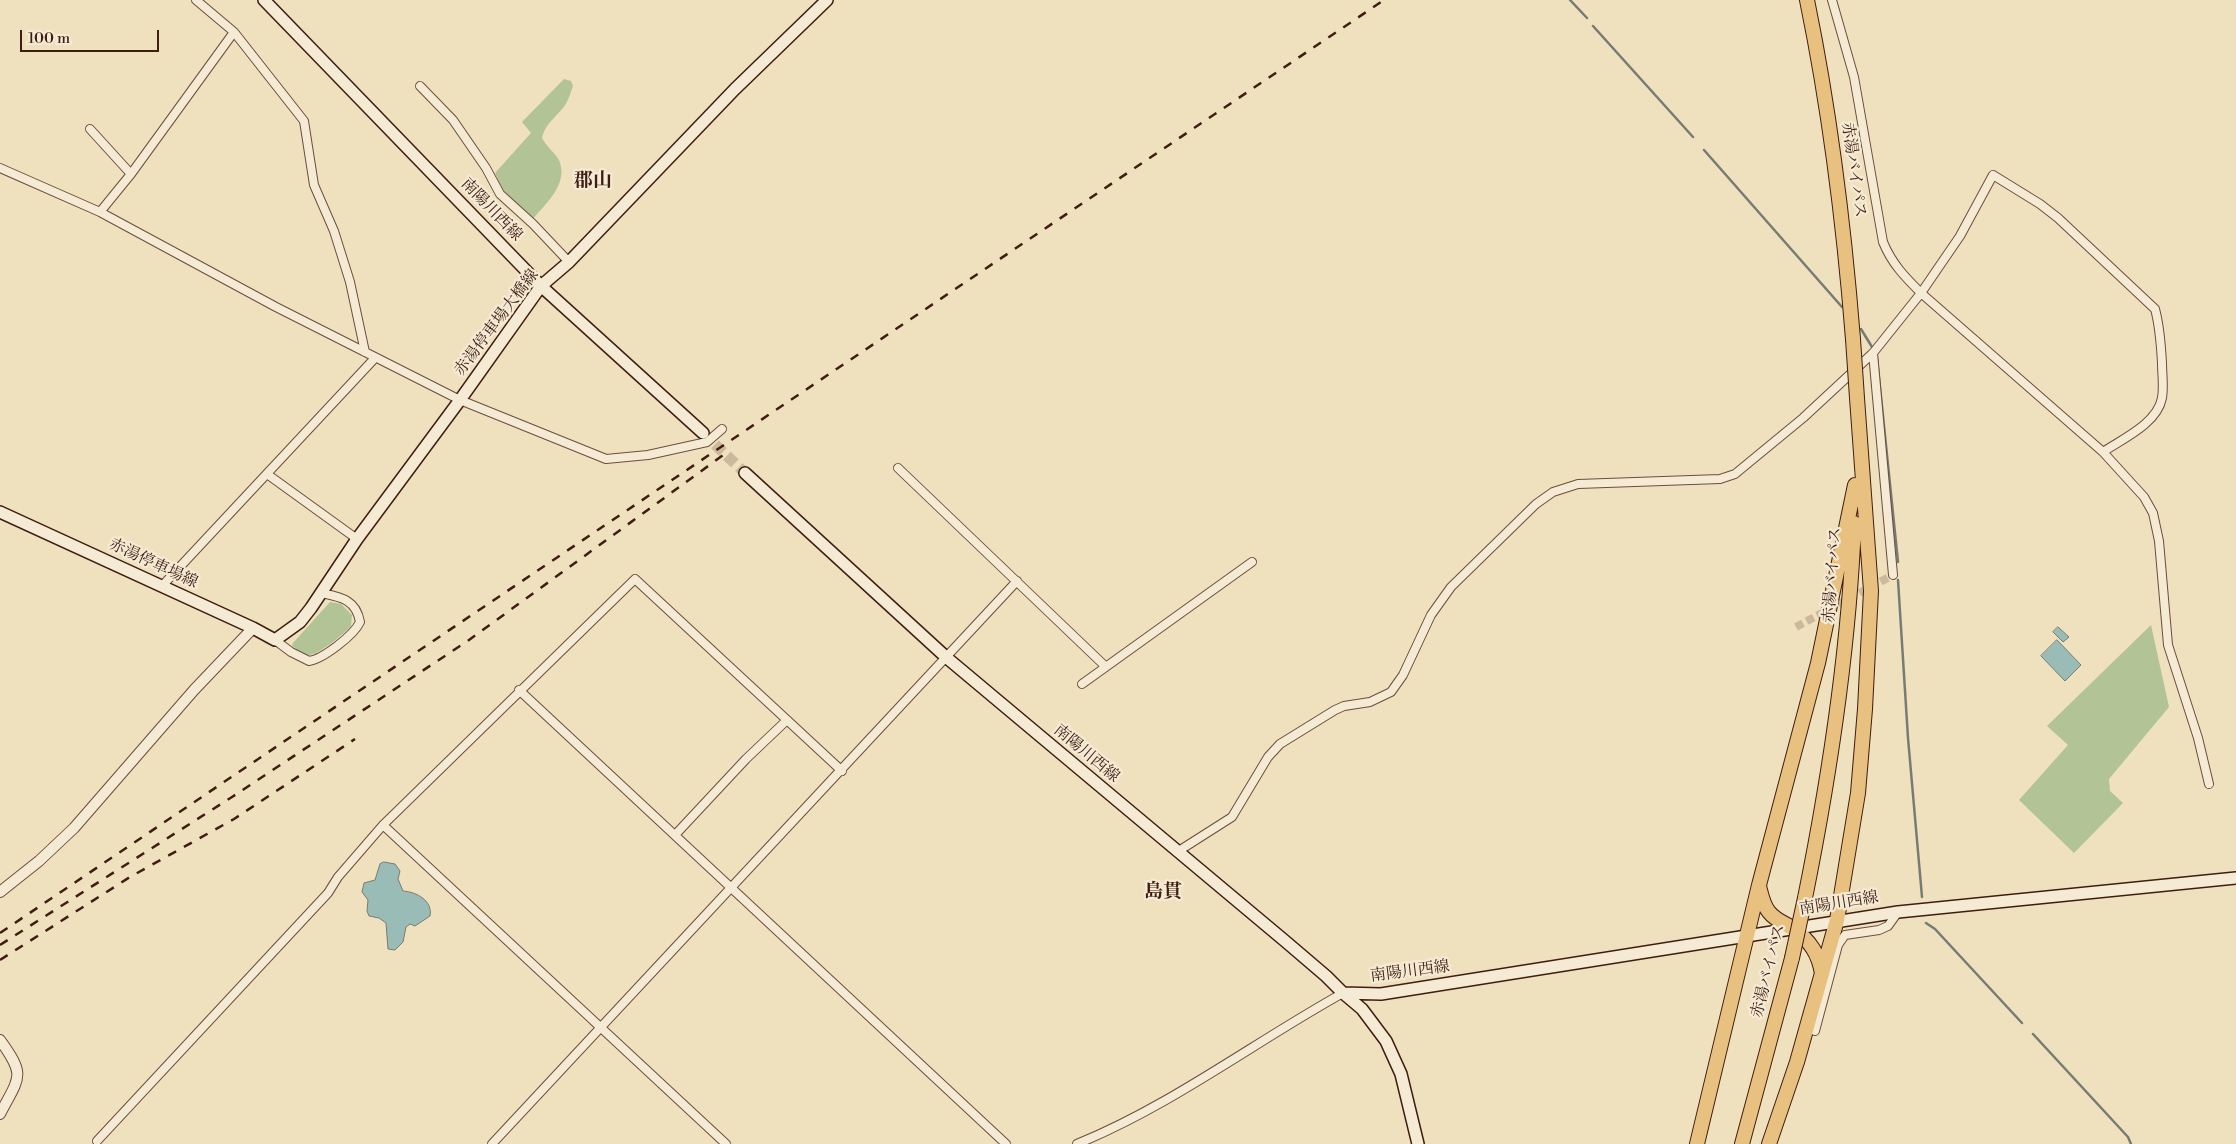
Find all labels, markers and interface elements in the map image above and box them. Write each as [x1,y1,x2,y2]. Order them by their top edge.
scale bar [22,20,161,52]
text: 100 m [28,29,70,48]
street label: 赤湯バイパス [1837,121,1869,219]
district label: 郡山 [574,170,612,192]
street label: 南陽川西線 [456,175,526,245]
street label: 赤湯停車場大橋線 [451,266,543,380]
street label: 赤湯バイパス [1820,526,1846,624]
street label: 赤湯停車場線 [105,535,201,593]
street label: 南陽川西線 [1049,721,1123,787]
district label: 島貫 [1144,881,1182,903]
street label: 南陽川西線 [1798,888,1880,920]
street label: 赤湯バイパス [1748,922,1790,1020]
street label: 南陽川西線 [1369,958,1451,986]

